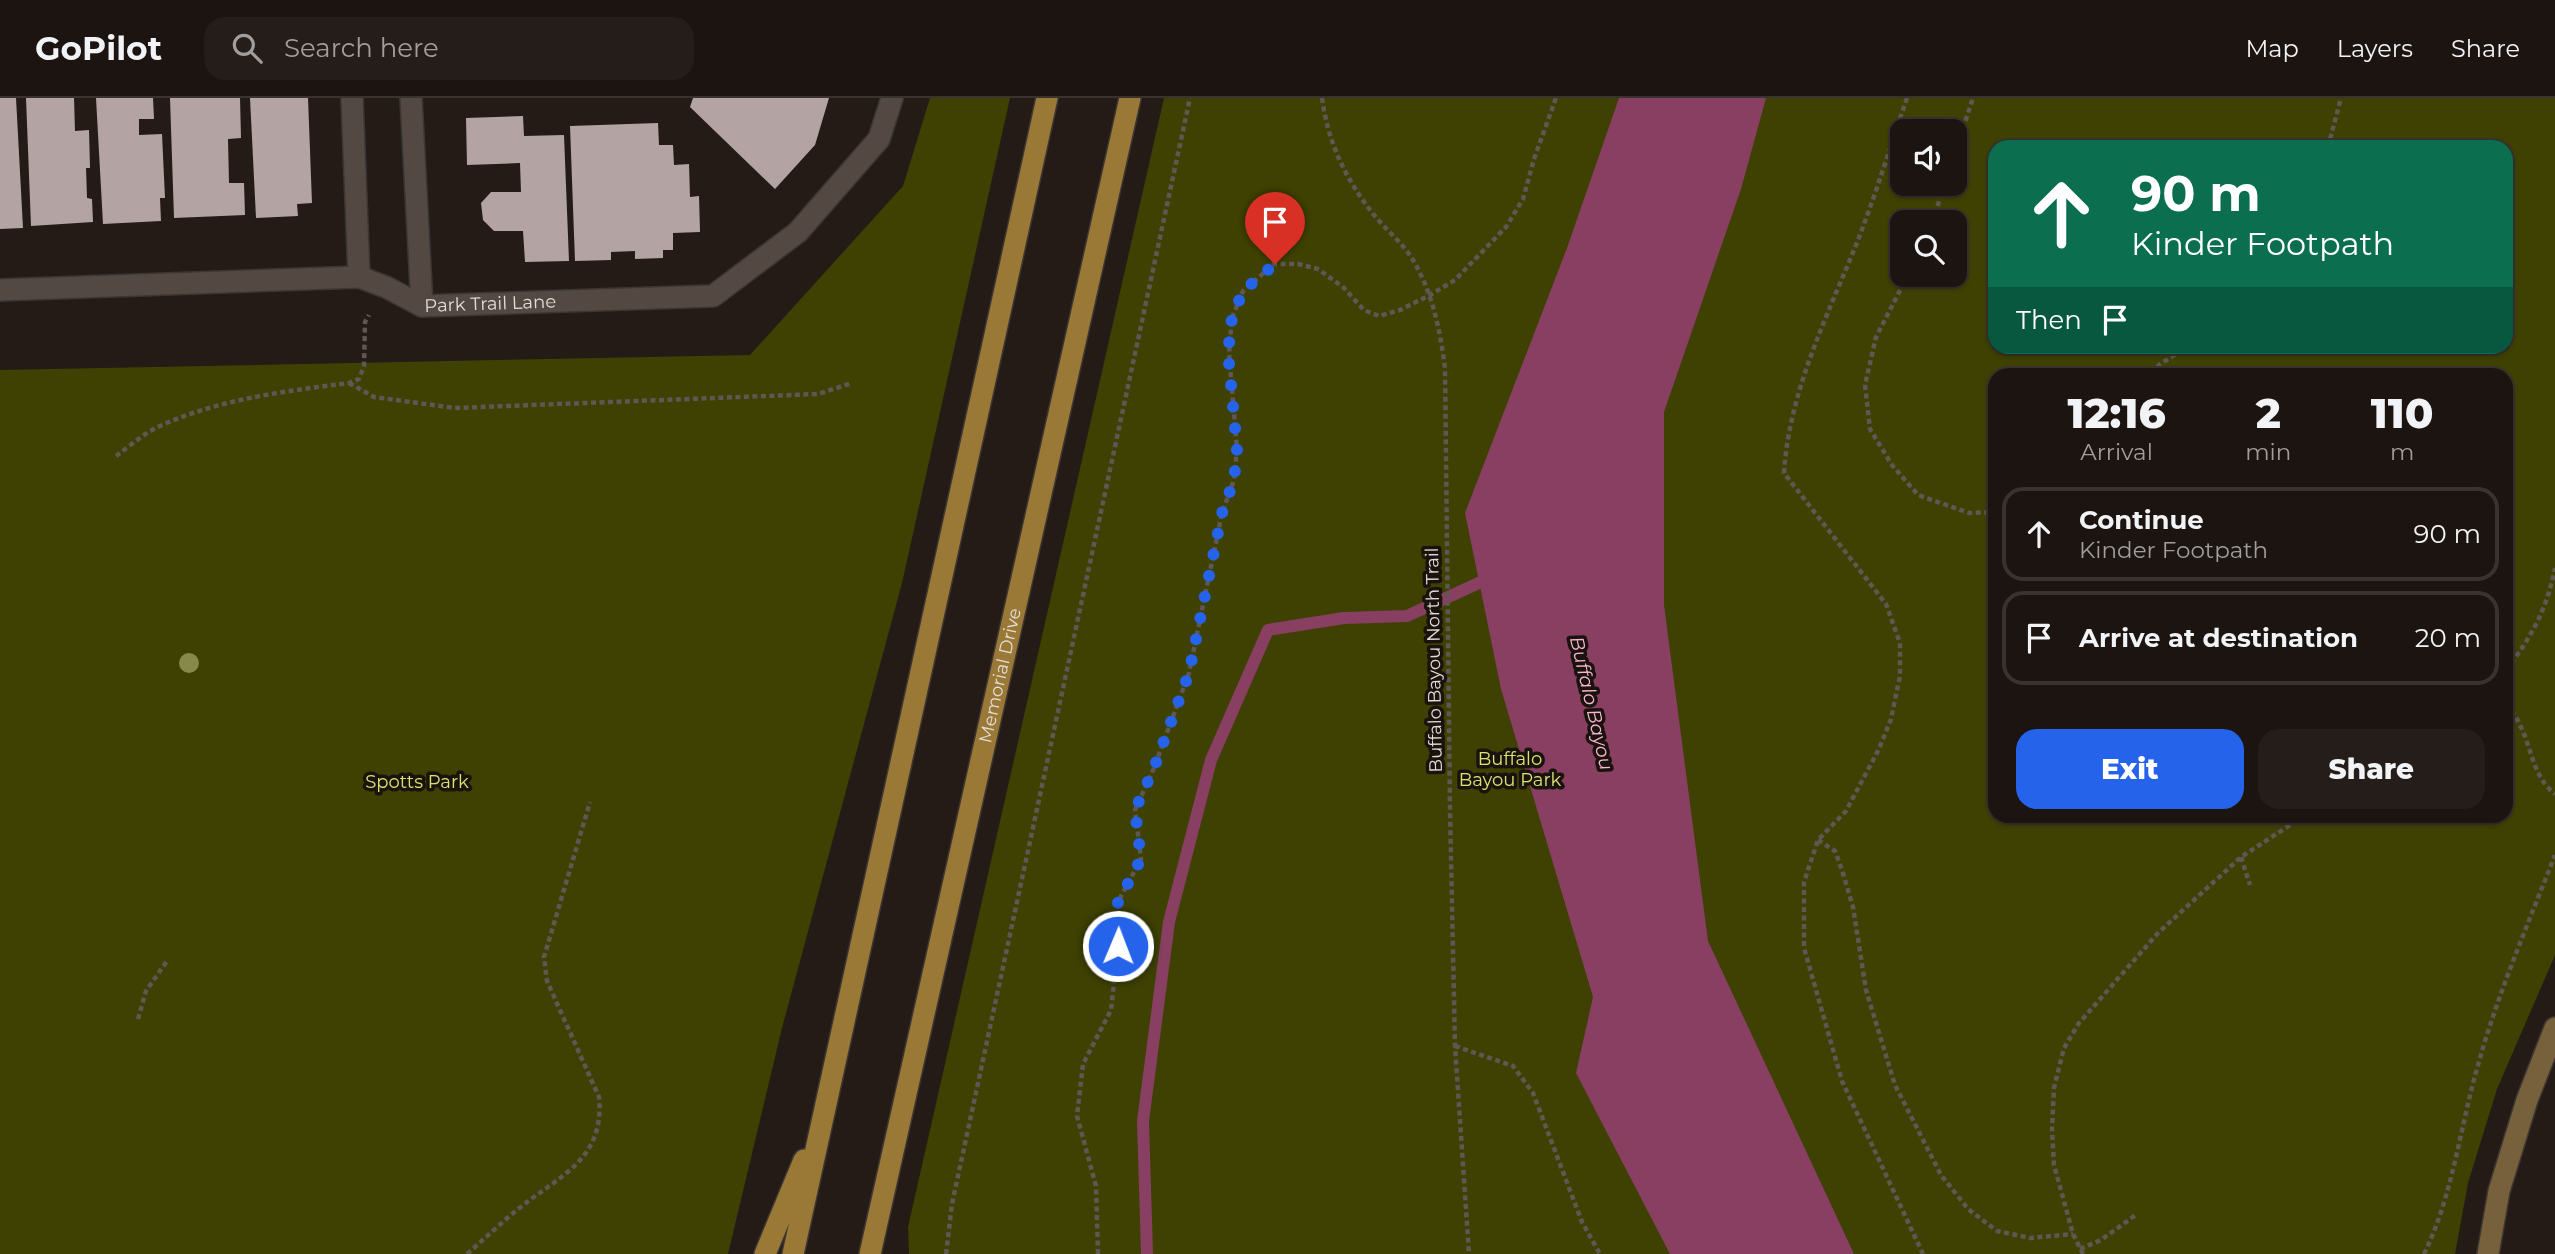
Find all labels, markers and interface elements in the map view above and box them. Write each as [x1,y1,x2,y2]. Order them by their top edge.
search box [204,17,694,80]
text: GoPilot [35,28,162,68]
icon: search [228,29,266,67]
text: Search here [284,32,439,64]
text: Map [2245,34,2299,63]
text: Layers [2337,34,2413,63]
text: Share [2451,34,2520,63]
map controls [1890,119,1967,287]
button: sound [1890,119,1967,196]
text: 90 m [2131,164,2261,223]
icon: ahead [2016,168,2107,259]
pin [1245,192,1305,264]
icon: arrive [1256,203,1294,241]
button: search [1890,210,1967,287]
text: Kinder Footpath [2131,224,2394,263]
street label: Park Trail Lane [424,290,557,317]
icon: arrive [2096,301,2134,339]
text: Then [2016,304,2082,336]
text: 12:16 [2067,387,2166,439]
text: 2 [2256,387,2281,439]
text: 110 [2371,387,2434,439]
text: Arrival [2080,438,2153,466]
text: min [2245,438,2291,466]
text: m [2390,438,2414,466]
text: Continue [2079,504,2204,536]
icon: ahead [2020,515,2058,553]
text: 90 m [2414,518,2481,550]
text: Kinder Footpath [2079,536,2268,564]
street label: Buffalo Bayou North Trail [1421,547,1447,773]
street label: Memorial Drive [974,606,1026,745]
icon: arrive [2020,619,2058,657]
text: Arrive at destination [2079,622,2358,654]
text: 20 m [2415,622,2481,654]
water label: Buffalo Bayou [1565,634,1618,772]
button: Exit [2016,729,2244,809]
button: Share [2258,729,2485,809]
park label: Buffalo Bayou Park [1459,748,1562,791]
park label: Spotts Park [365,771,469,793]
position arrow [1081,909,1155,983]

